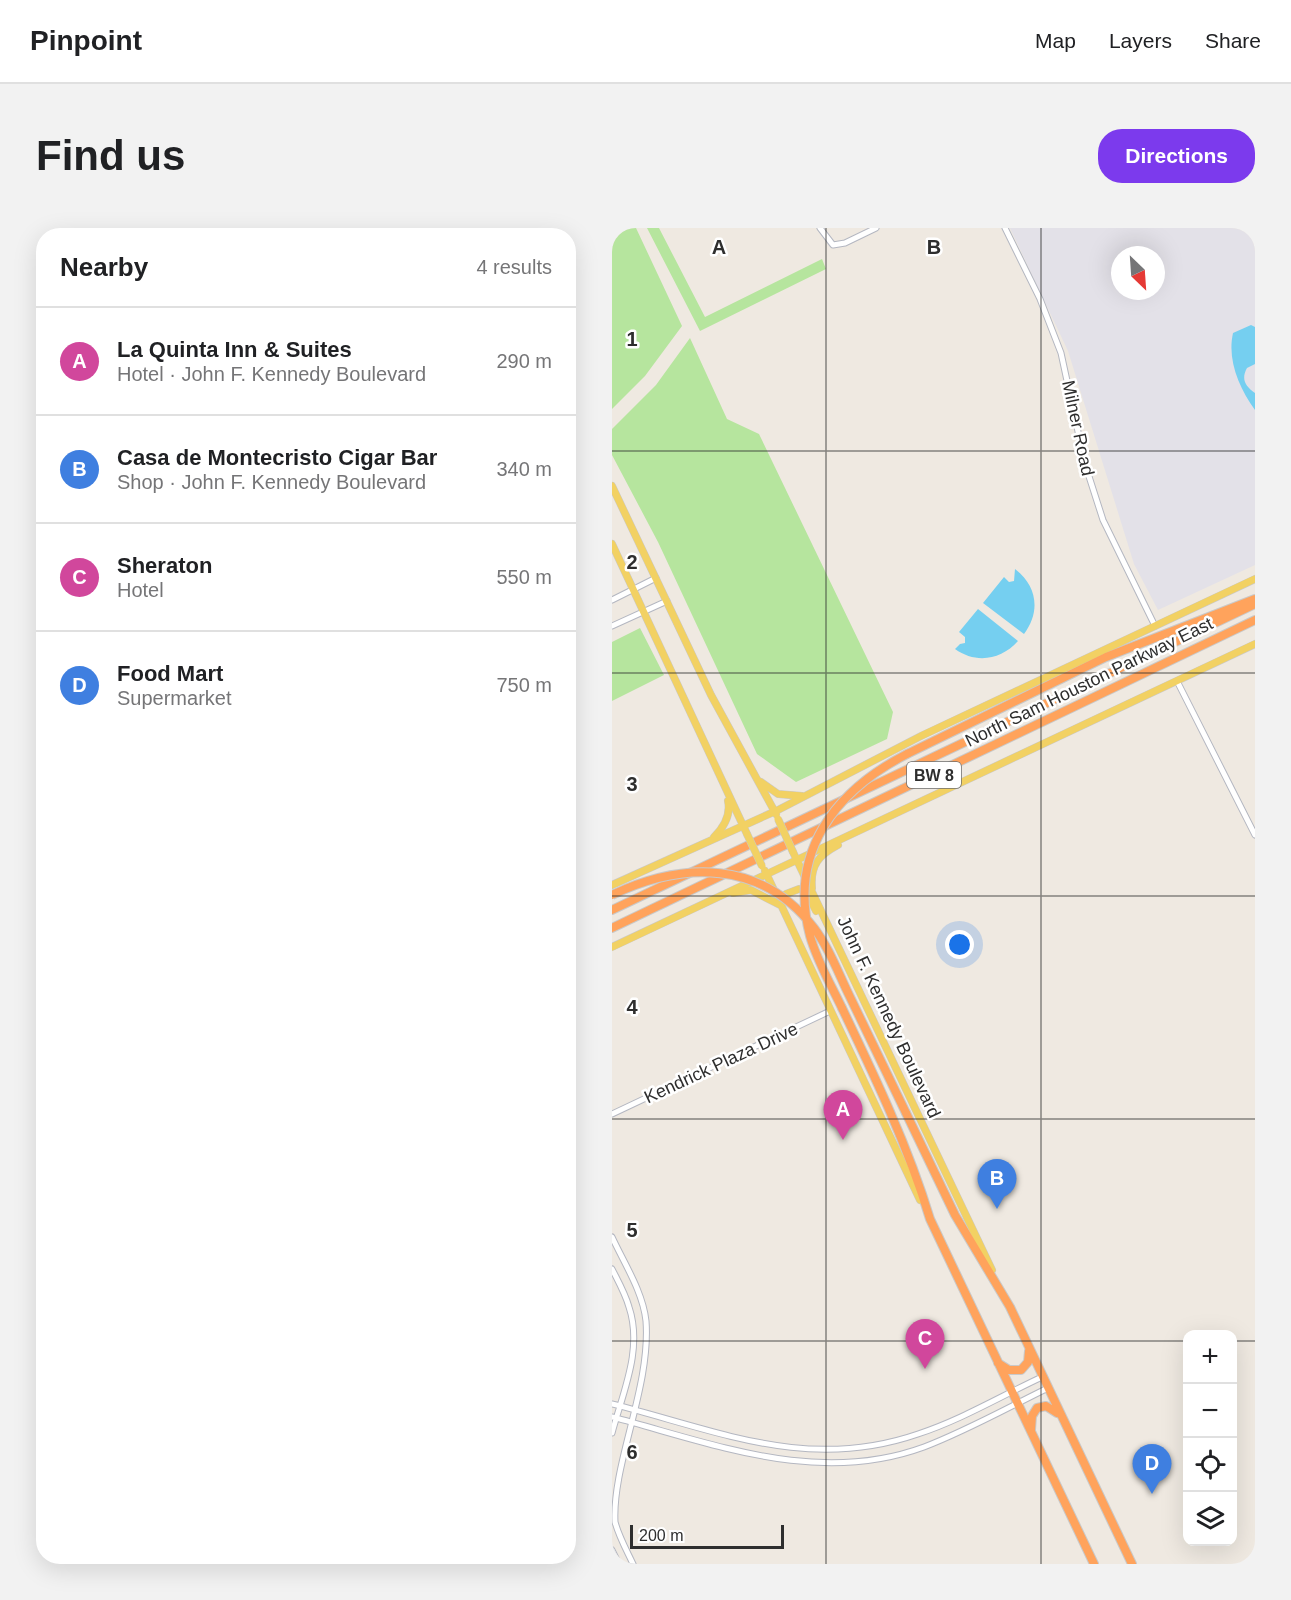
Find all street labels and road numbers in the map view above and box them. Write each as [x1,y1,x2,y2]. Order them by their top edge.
street label: Milner Road [1058,378,1098,478]
street label: North Sam Houston Parkway East [962,613,1216,751]
road number: BW 8 [907,762,961,788]
street label: John F. Kennedy Boulevard [833,913,945,1121]
street label: Kendrick Plaza Drive [641,1019,801,1107]

